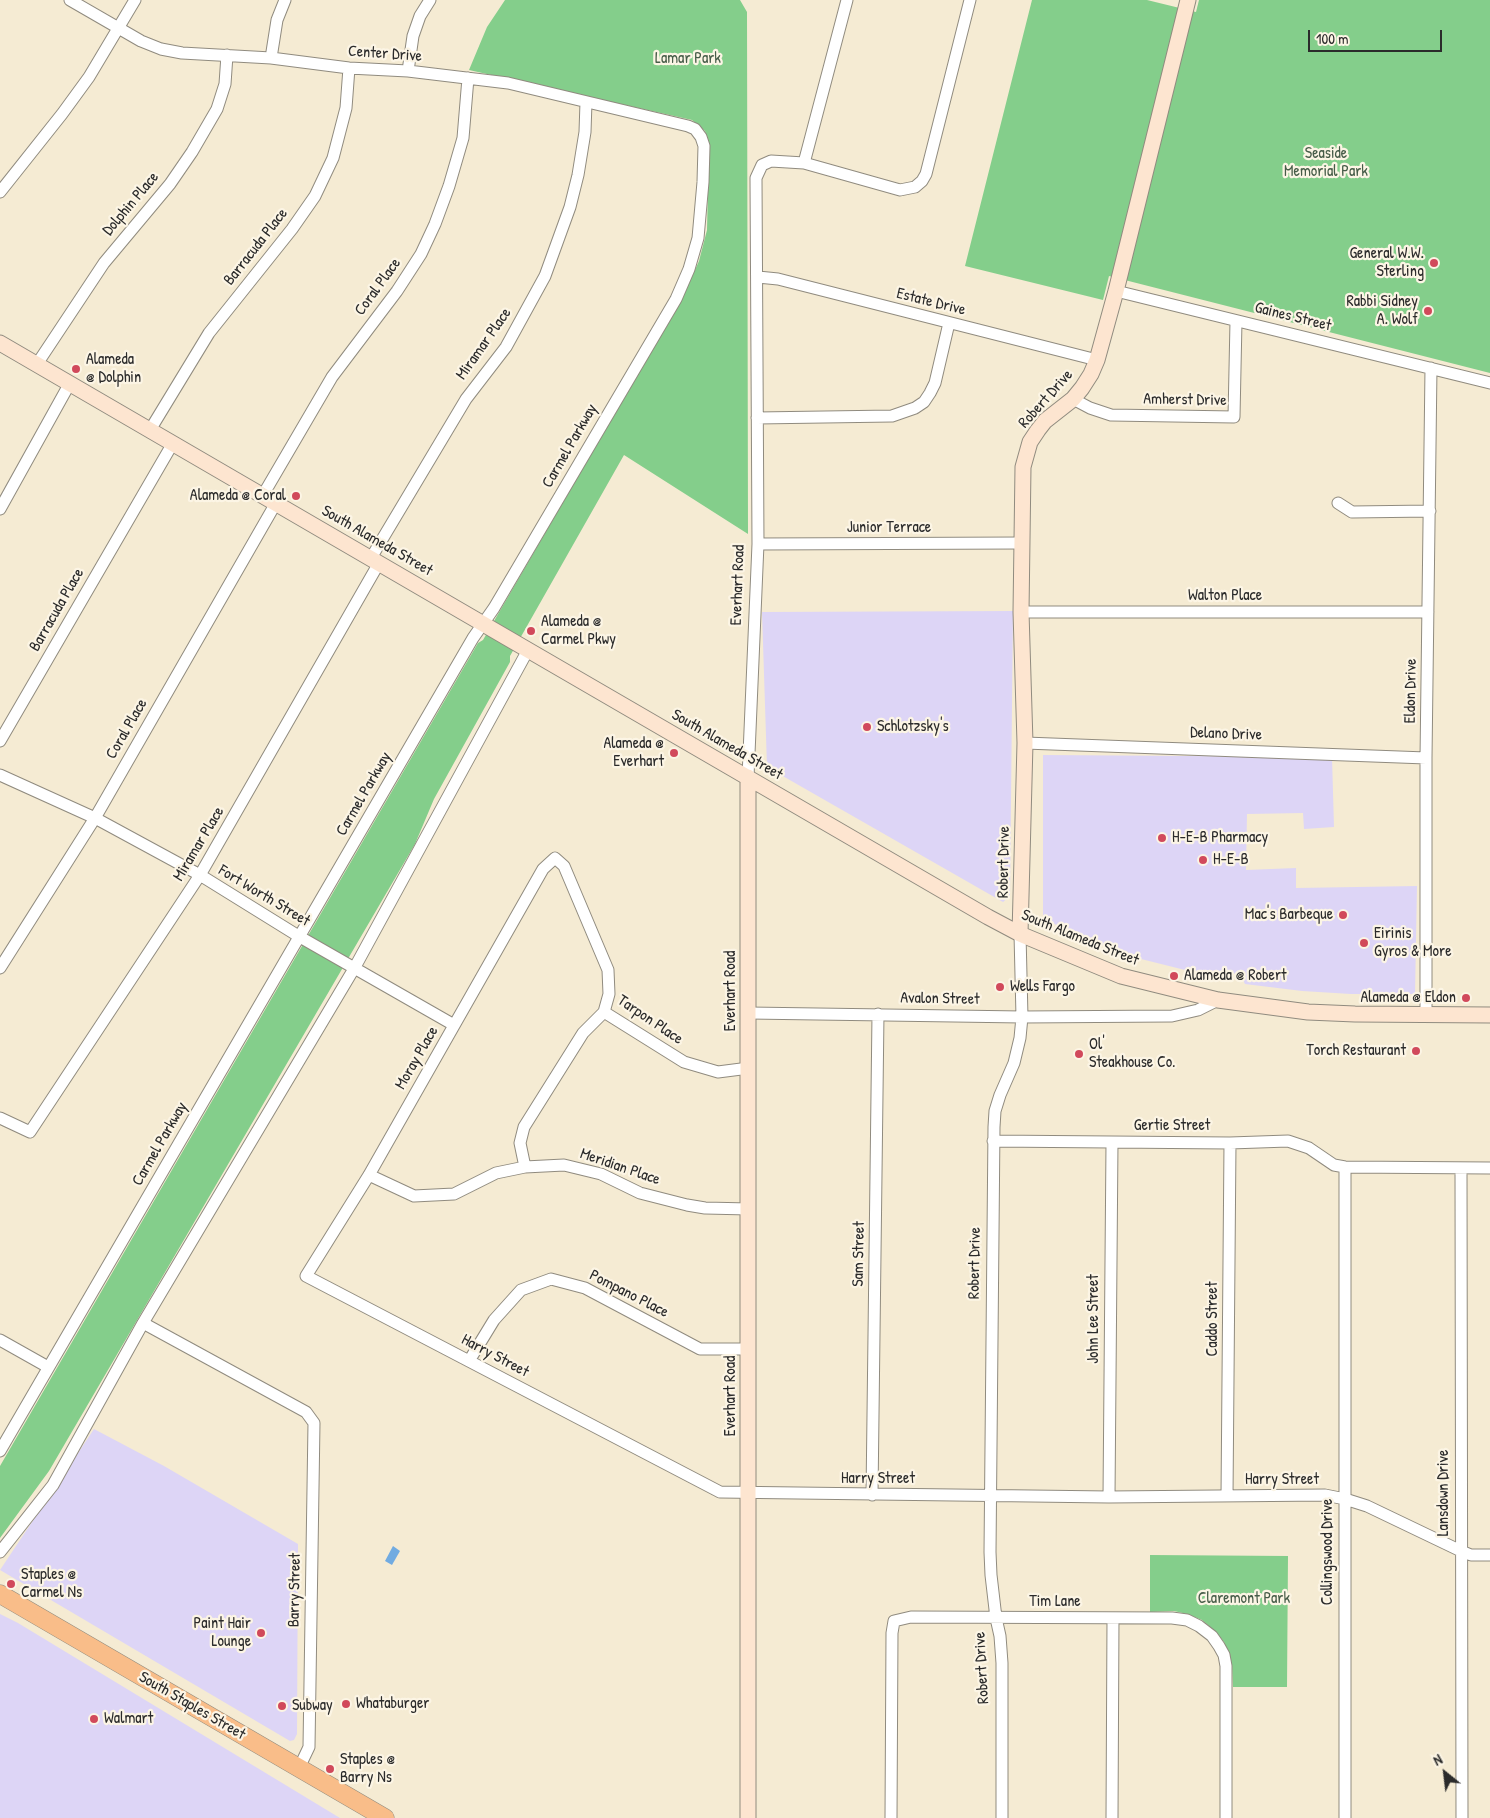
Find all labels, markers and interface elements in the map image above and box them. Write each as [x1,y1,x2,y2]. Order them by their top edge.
scale bar [1310,20,1444,52]
text: 100 m [1316,28,1349,49]
street label: Center Drive [347,42,423,66]
park label: Lamar Park [655,49,721,69]
park label: Seaside Memorial Park [1284,144,1368,182]
street label: Dolphin Place [99,168,163,240]
street label: Barracuda Place [220,205,292,289]
place label: General W.W. Sterling [1349,244,1424,282]
street label: Coral Place [351,255,405,319]
marker: General W.W. Sterling [1428,257,1440,269]
street label: Estate Drive [894,284,968,320]
place label: Rabbi Sidney A. Wolf [1346,292,1418,330]
street label: Gaines Street [1253,298,1333,336]
street label: Miramar Place [452,304,516,384]
marker: Rabbi Sidney A. Wolf [1422,305,1434,317]
place label: Alameda @ Dolphin [86,350,141,388]
marker: Alameda @ Dolphin [70,363,82,375]
street label: Robert Drive [1015,366,1077,432]
street label: Amherst Drive [1143,390,1227,410]
street label: Carmel Parkway [538,401,602,491]
place label: Alameda @ Coral [190,486,286,506]
marker: Alameda @ Coral [290,490,302,502]
street label: South Alameda Street [318,501,436,581]
street label: Junior Terrace [847,518,931,538]
street label: Everhart Road [727,544,749,626]
street label: Barracuda Place [26,565,88,655]
street label: Walton Place [1188,586,1262,606]
place label: Alameda @ Carmel Pkwy [541,612,616,650]
marker: Alameda @ Carmel Pkwy [525,625,537,637]
street label: Eldon Drive [1401,658,1421,724]
street label: Coral Place [102,695,152,763]
street label: South Alameda Street [668,705,786,785]
place label: Schlotzsky's [877,717,949,737]
marker: Schlotzsky's [861,721,873,733]
street label: Delano Drive [1190,723,1262,745]
place label: Alameda @ Everhart [603,734,664,772]
marker: Alameda @ Everhart [668,747,680,759]
street label: Carmel Parkway [332,749,396,839]
street label: Miramar Place [169,803,229,885]
street label: Robert Drive [994,826,1014,898]
place label: H-E-B Pharmacy [1172,828,1268,848]
marker: H-E-B Pharmacy [1156,832,1168,844]
place label: H-E-B [1213,850,1249,870]
marker: H-E-B [1197,854,1209,866]
street label: Fort Worth Street [215,861,313,931]
place label: Mac's Barbeque [1245,905,1333,925]
street label: South Alameda Street [1018,906,1142,970]
marker: Mac's Barbeque [1337,909,1349,921]
place label: Eirinis Gyros & More [1374,924,1452,962]
marker: Eirinis Gyros & More [1358,937,1370,949]
street label: Everhart Road [721,951,741,1031]
place label: Alameda @ Robert [1184,966,1287,986]
marker: Alameda @ Robert [1168,970,1180,982]
place label: Wells Fargo [1010,977,1075,997]
marker: Wells Fargo [994,981,1006,993]
place label: Alameda @ Eldon [1360,988,1456,1008]
street label: Avalon Street [900,989,980,1009]
street label: Tarpon Place [614,991,686,1049]
marker: Alameda @ Eldon [1460,992,1472,1004]
street label: Moray Place [391,1023,443,1093]
place label: Ol' Steakhouse Co. [1089,1035,1176,1073]
place label: Torch Restaurant [1306,1041,1406,1061]
marker: Torch Restaurant [1410,1045,1422,1057]
marker: Ol' Steakhouse Co. [1073,1048,1085,1060]
street label: Carmel Parkway [128,1099,192,1189]
street label: Gertie Street [1134,1116,1210,1136]
street label: Meridian Place [577,1144,663,1190]
street label: Sam Street [849,1221,869,1287]
street label: Robert Drive [965,1227,985,1299]
street label: Pompano Place [586,1266,672,1322]
street label: John Lee Street [1084,1274,1104,1364]
street label: Caddo Street [1203,1282,1223,1356]
street label: Harry Street [458,1330,532,1382]
street label: Everhart Road [721,1356,741,1436]
street label: Lansdown Drive [1434,1450,1454,1536]
street label: Harry Street [841,1469,915,1489]
street label: Harry Street [1245,1470,1319,1490]
street label: Collingswood Drive [1318,1499,1338,1605]
street label: Barry Street [285,1553,305,1627]
place label: Staples @ Carmel Ns [21,1565,82,1603]
marker: Staples @ Carmel Ns [5,1578,17,1590]
park label: Claremont Park [1198,1589,1290,1609]
street label: Tim Lane [1029,1592,1081,1612]
place label: Paint Hair Lounge [194,1614,251,1652]
marker: Paint Hair Lounge [255,1627,267,1639]
street label: Robert Drive [971,1631,993,1705]
street label: South Staples Street [135,1668,249,1744]
place label: Whataburger [356,1694,429,1714]
place label: Subway [292,1696,333,1716]
marker: Whataburger [340,1698,352,1710]
marker: Subway [276,1700,288,1712]
place label: Walmart [104,1709,153,1729]
marker: Walmart [88,1713,100,1725]
north arrow [1420,1748,1470,1798]
text: N [1430,1749,1445,1770]
place label: Staples @ Barry Ns [340,1750,395,1788]
marker: Staples @ Barry Ns [324,1763,336,1775]

